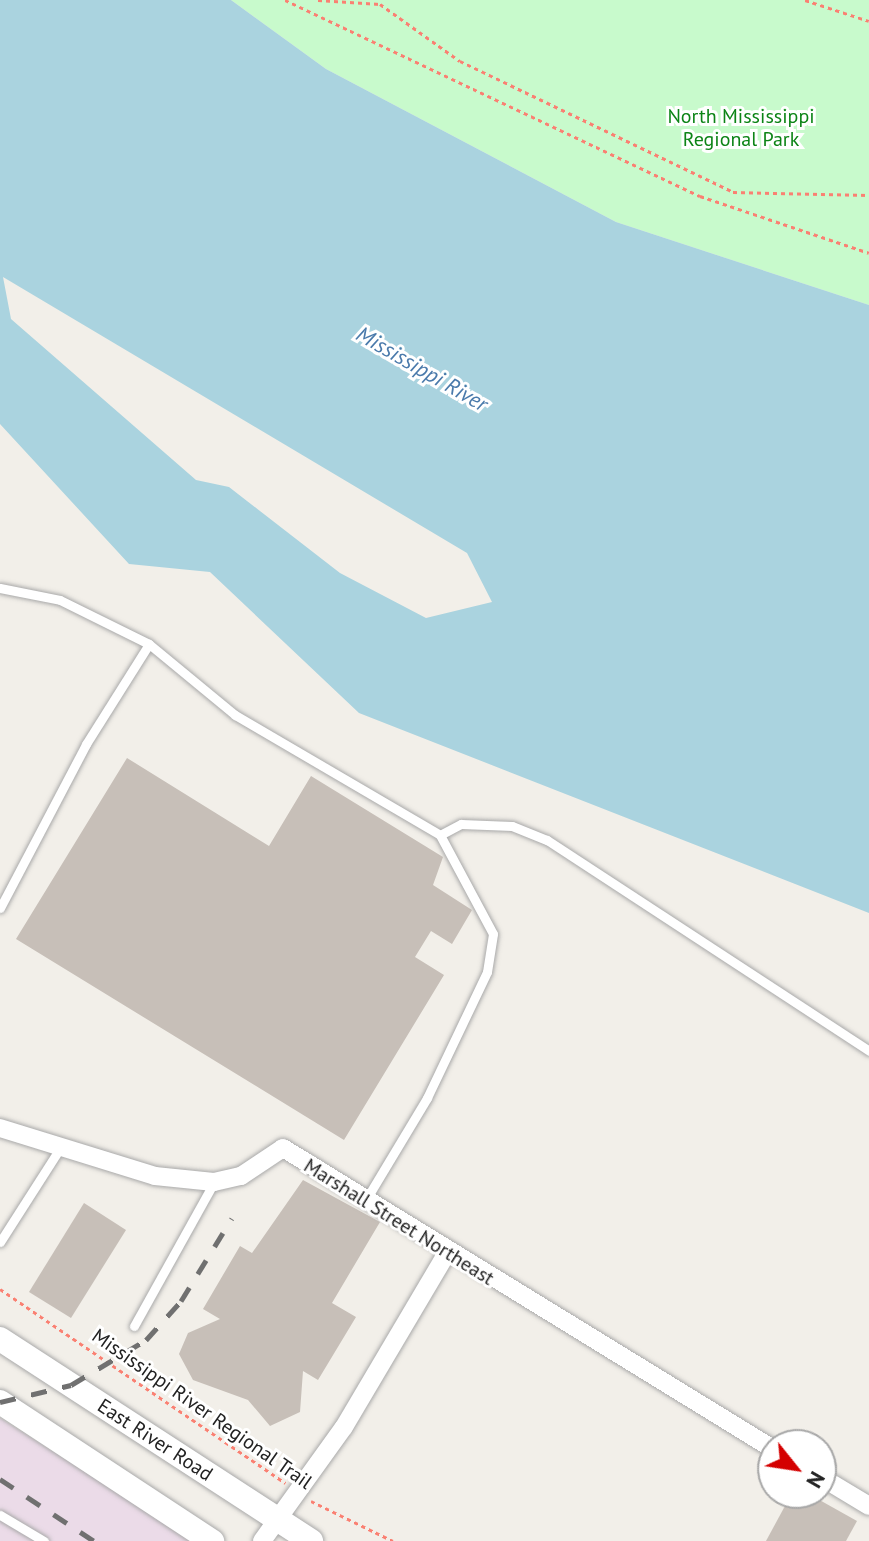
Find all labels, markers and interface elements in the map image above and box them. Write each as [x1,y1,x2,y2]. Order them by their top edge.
park label: North Mississippi Regional Park [667,105,815,152]
water label: Mississippi River [352,321,492,417]
street label: Marshall Street Northeast [299,1154,499,1290]
street label: Mississippi River Regional Trail [87,1324,317,1494]
street label: East River Road [93,1394,217,1486]
north arrow [757,1429,837,1509]
text: N [800,1467,832,1493]

